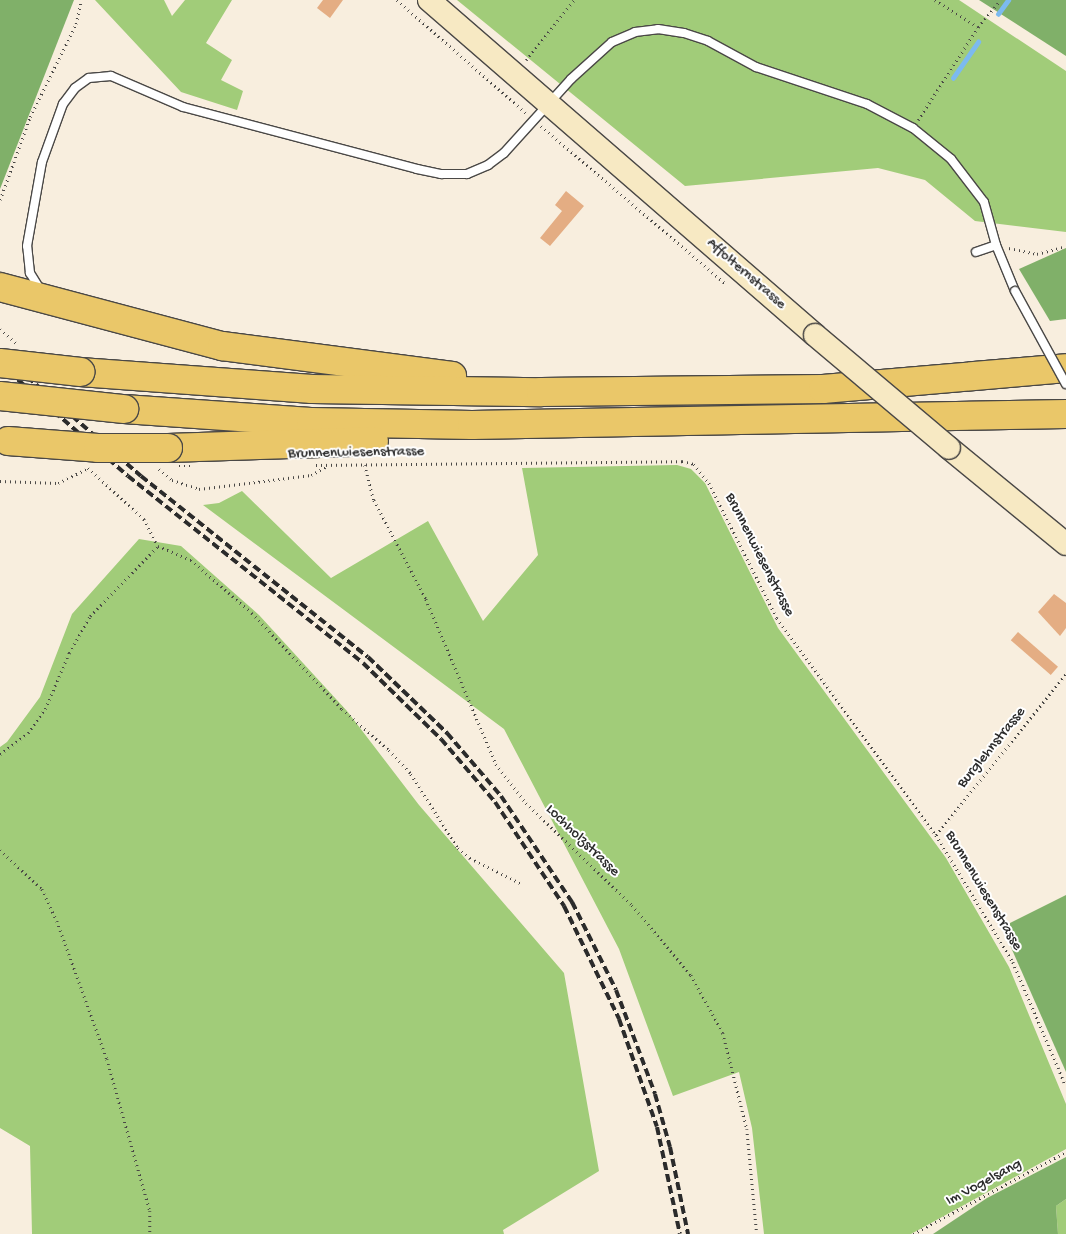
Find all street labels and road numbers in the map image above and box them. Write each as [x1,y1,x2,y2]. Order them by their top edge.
street label: Affolternstrasse [703,235,789,313]
street label: Brunnenwiesenstrasse [288,443,424,463]
street label: Brunnenwiesenstrasse [720,490,798,620]
street label: Burglehnstrasse [954,704,1030,792]
street label: Lochholzstrasse [541,801,623,881]
street label: Brunnenwiesenstrasse [940,828,1026,954]
street label: Im Vogelsang [943,1156,1025,1210]

